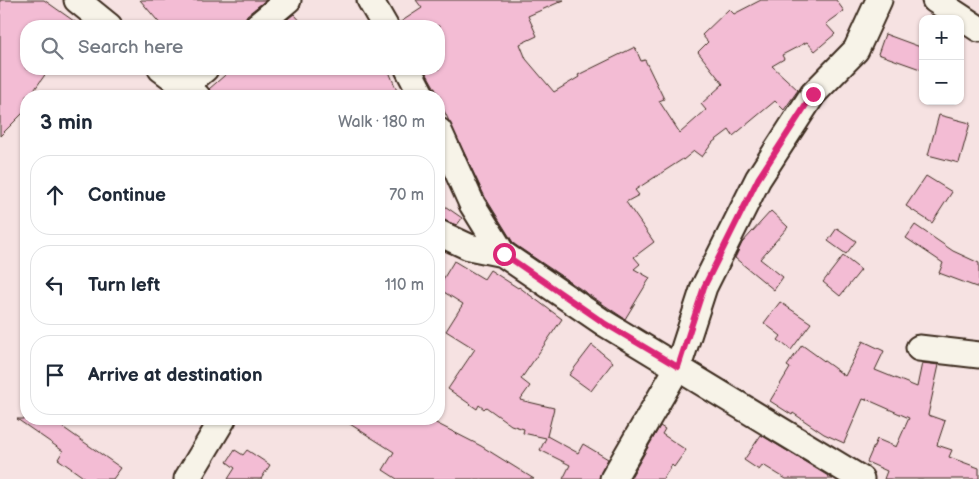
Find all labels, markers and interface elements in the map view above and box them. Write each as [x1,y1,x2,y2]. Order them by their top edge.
map controls [919,15,964,105]
button: + [919,15,964,60]
search box [20,20,445,75]
icon: search [38,34,66,62]
text: Search here [78,36,183,59]
button: − [919,60,964,105]
route end [802,83,825,106]
text: 3 min [40,110,93,135]
text: Walk · 180 m [338,113,425,132]
icon: ahead [41,181,69,209]
text: Continue [88,184,166,207]
text: 70 m [389,186,424,205]
route start [493,243,516,266]
icon: left [41,271,69,299]
text: Turn left [88,274,160,297]
text: 110 m [385,276,424,295]
icon: arrive [41,361,69,389]
text: Arrive at destination [88,364,263,387]

